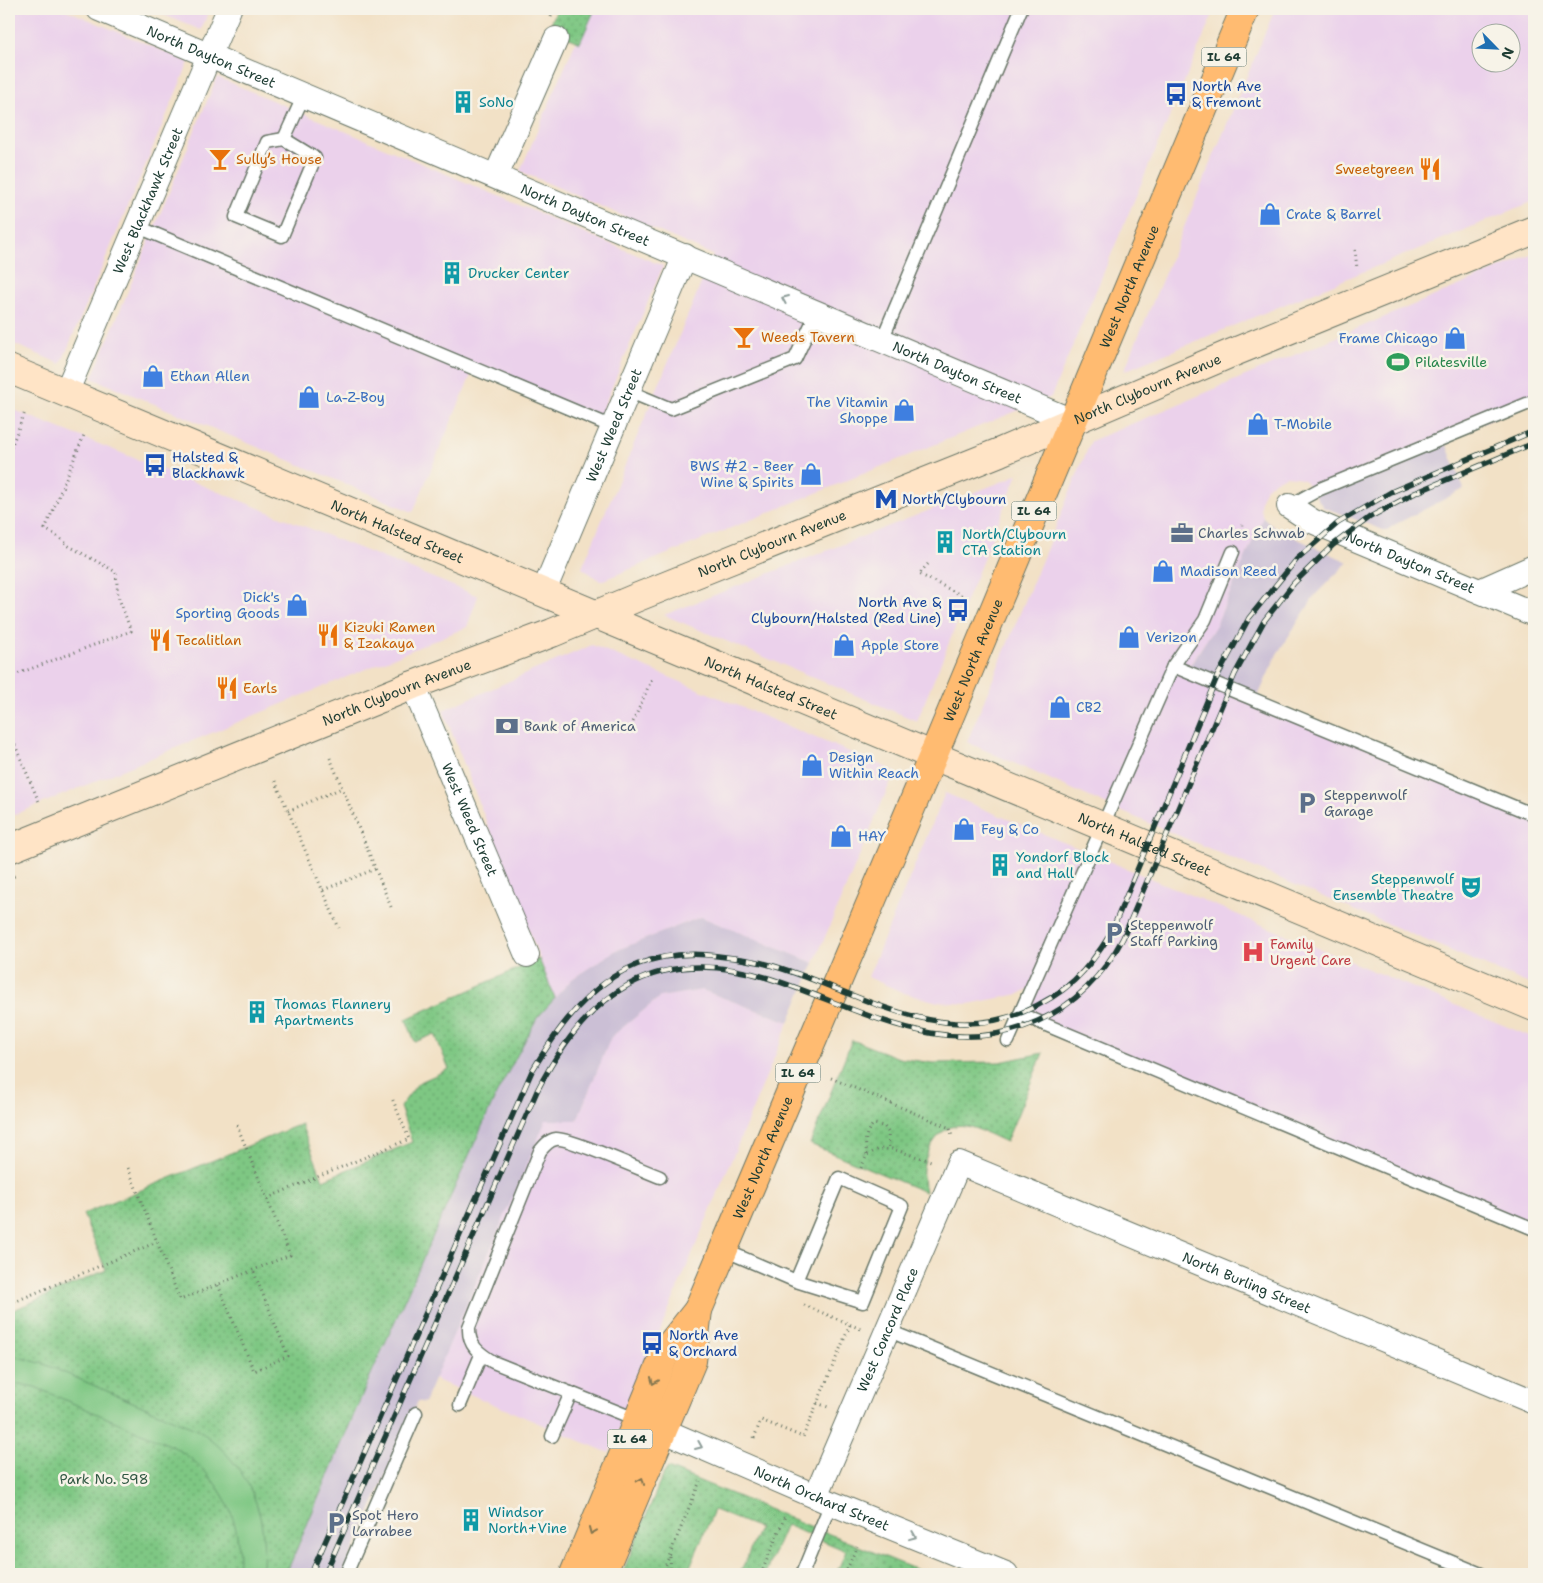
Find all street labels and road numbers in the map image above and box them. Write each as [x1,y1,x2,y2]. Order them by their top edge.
street label: North Dayton Street [144,21,279,92]
road number: IL 64 [1202,48,1246,66]
street label: West Blackhawk Street [109,125,187,277]
street label: North Dayton Street [518,180,652,250]
street label: West North Avenue [1095,222,1163,351]
street label: North Dayton Street [890,337,1025,408]
street label: North Clybourn Avenue [1071,350,1224,428]
street label: West Weed Street [582,366,646,485]
street label: North Halsted Street [328,496,467,567]
road number: IL 64 [1012,502,1056,520]
street label: North Clybourn Avenue [695,505,849,581]
street label: North Dayton Street [1343,527,1478,597]
street label: West North Avenue [939,596,1007,725]
street label: North Halsted Street [702,652,840,724]
street label: North Clybourn Avenue [319,655,474,730]
street label: West Weed Street [438,760,502,879]
street label: North Halsted Street [1075,808,1214,880]
road number: IL 64 [776,1064,820,1082]
street label: West North Avenue [729,1093,797,1222]
street label: North Burling Street [1180,1248,1314,1317]
street label: West Concord Place [853,1264,922,1395]
road number: IL 64 [608,1430,652,1448]
street label: North Orchard Street [751,1462,892,1535]

